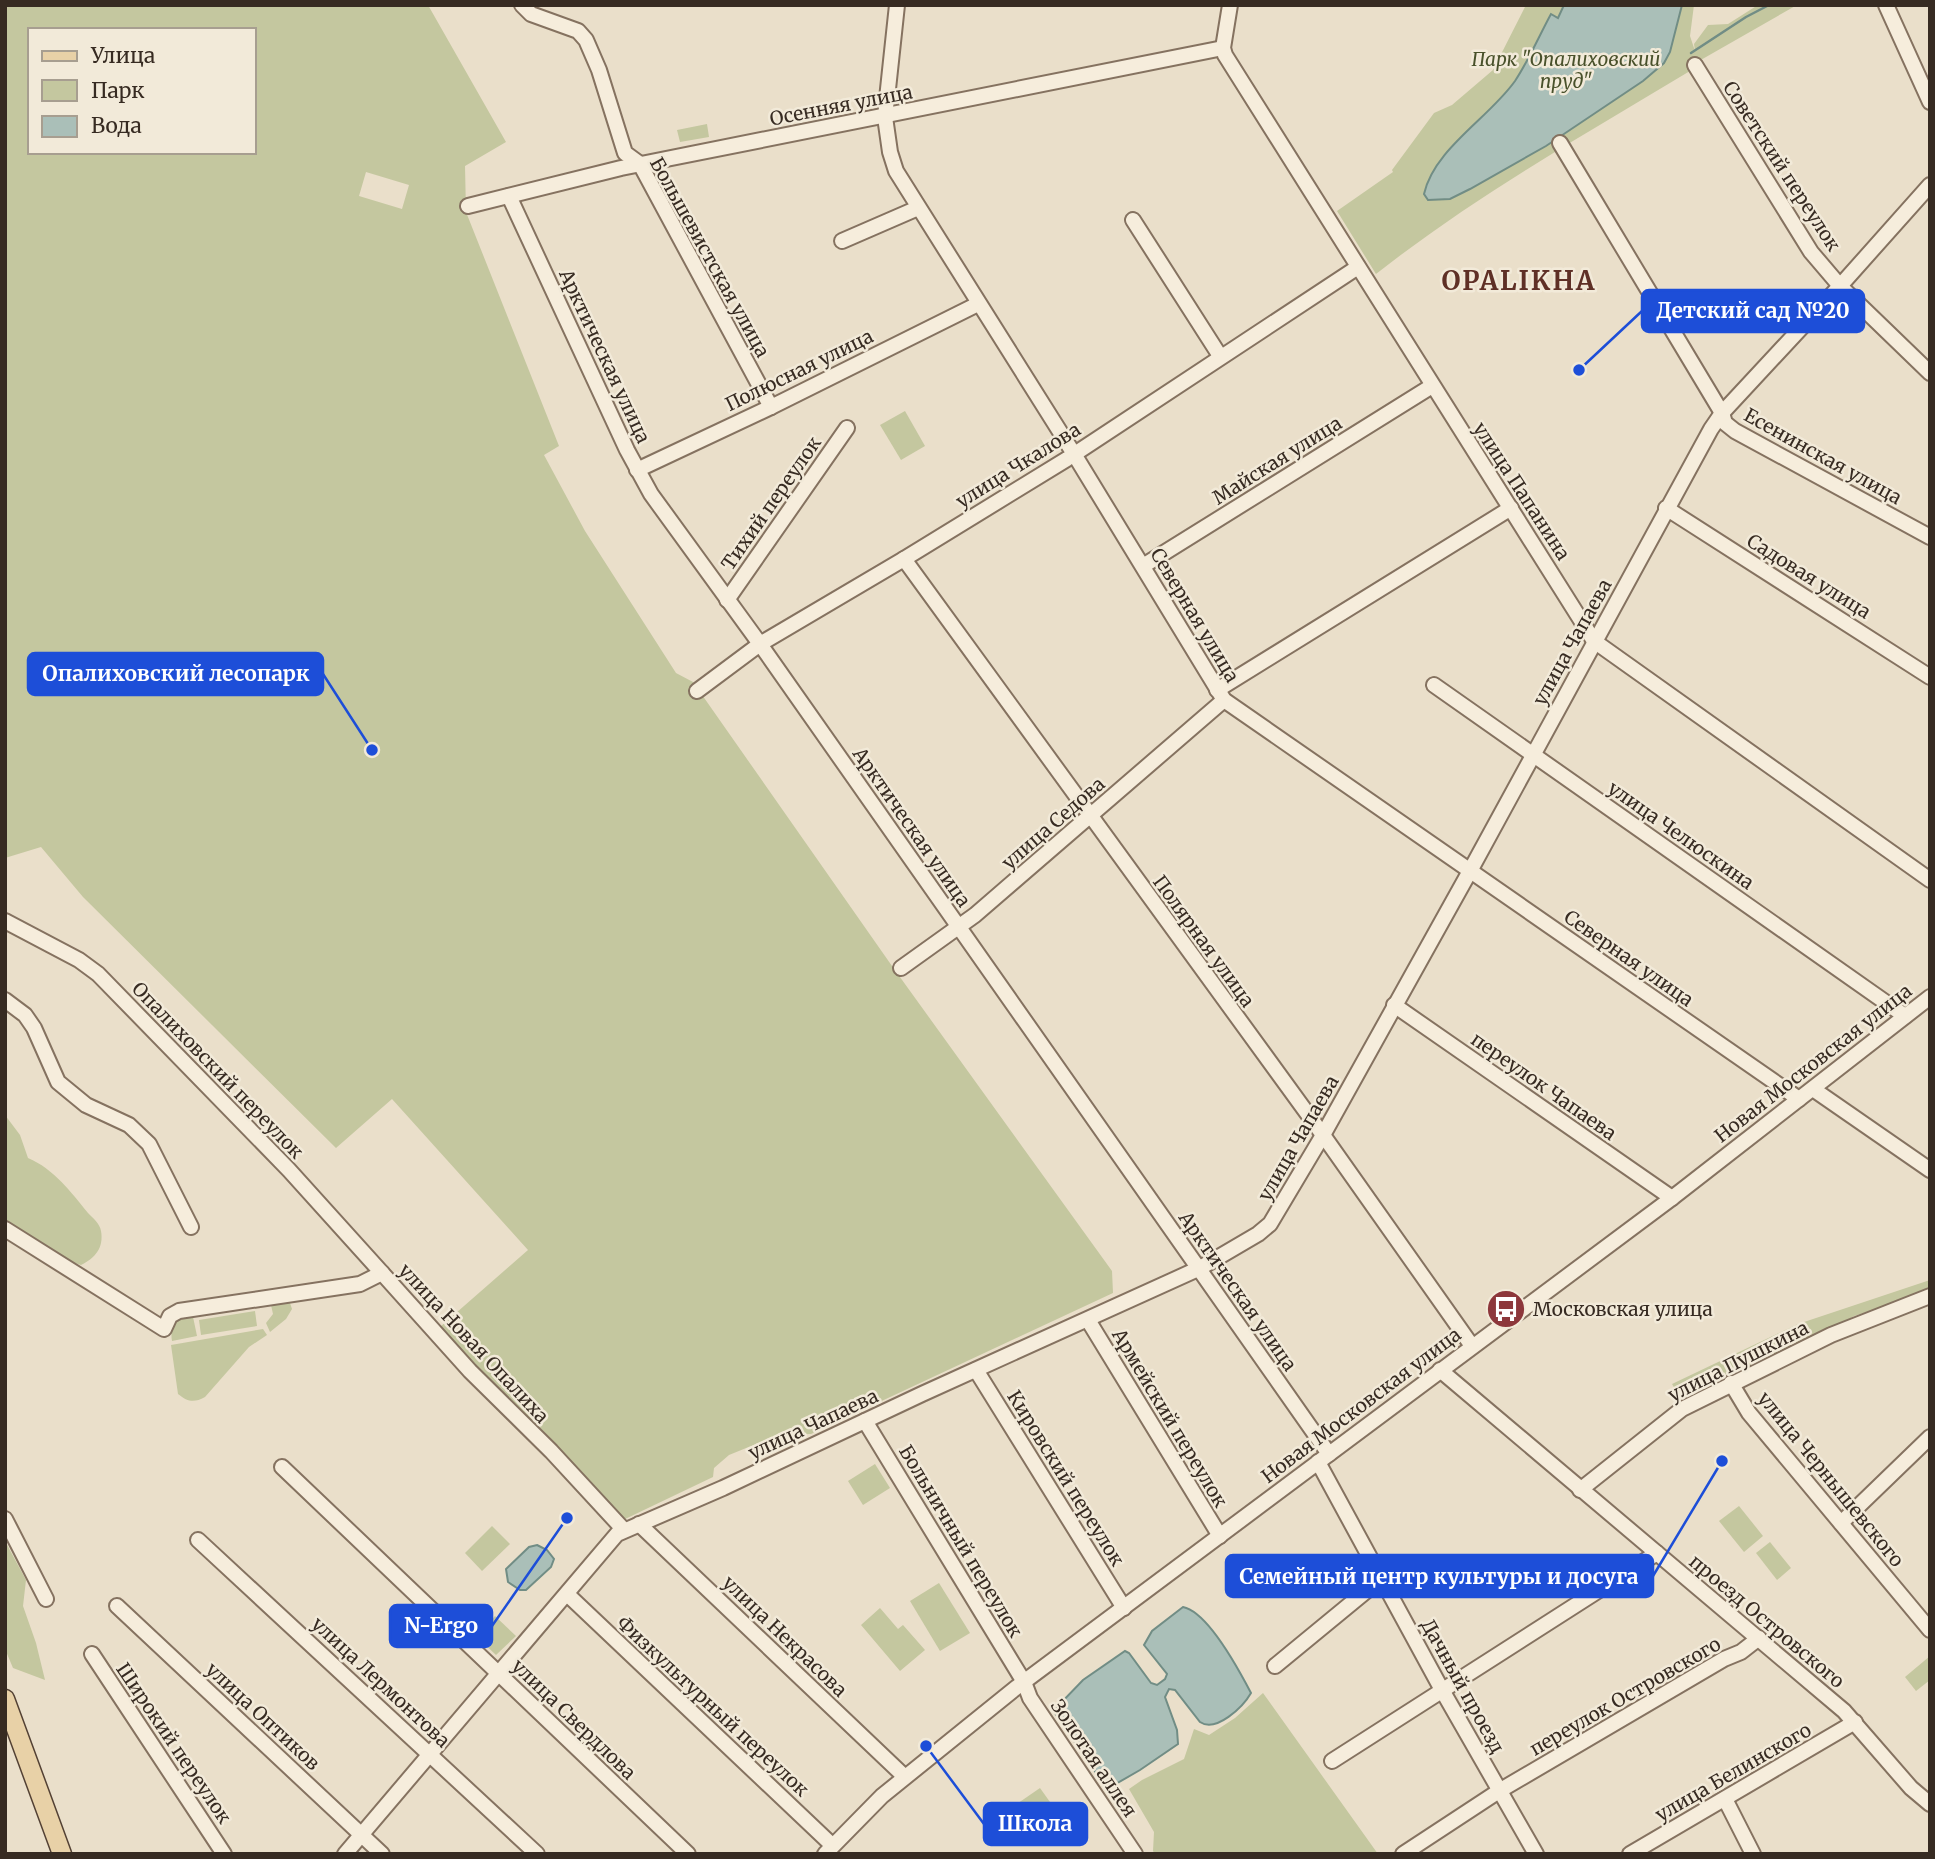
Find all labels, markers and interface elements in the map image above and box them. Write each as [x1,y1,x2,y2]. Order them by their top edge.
legend [28,28,256,154]
text: Улица [90,42,155,69]
park label: Парк "Опалиховский пруд" [1472,47,1660,93]
street label: Советский переулок [1718,76,1846,256]
text: Парк [91,77,145,104]
street label: Осенняя улица [768,79,914,131]
text: Вода [91,112,142,139]
street label: Большевистская улица [645,153,775,361]
street label: Арктическая улица [554,264,656,447]
district label: OPALIKHA [1442,264,1596,297]
callout: Детский сад №20 [1642,290,1864,332]
text: Детский сад №20 [1656,297,1850,324]
street label: Полюсная улица [721,324,877,416]
street label: Есенинская улица [1740,403,1906,509]
street label: Майская улица [1208,411,1346,509]
street label: улица Чкалова [951,417,1085,513]
street label: улица Папанина [1468,417,1576,565]
street label: Тихий переулок [716,431,826,575]
street label: Садовая улица [1743,528,1875,624]
street label: Северная улица [1145,543,1245,687]
street label: улица Чапаева [1527,575,1617,709]
callout: Опалиховский лесопарк [28,653,323,695]
text: Опалиховский лесопарк [42,660,310,687]
street label: Арктическая улица [847,742,976,911]
street label: улица Седова [996,772,1110,874]
street label: улица Челюскина [1603,776,1759,894]
street label: Полярная улица [1148,870,1260,1012]
street label: Северная улица [1560,904,1698,1012]
street label: Опалиховский переулок [127,977,309,1163]
street label: Новая Московская улица [1710,979,1916,1147]
street label: переулок Чапаева [1467,1027,1621,1145]
street label: улица Чапаева [1252,1071,1344,1205]
street label: Арктическая улица [1173,1206,1302,1375]
street label: улица Новая Опалиха [394,1258,554,1428]
bus stop icon: Московская улица [1485,1288,1527,1330]
place label: Московская улица [1533,1297,1713,1321]
street label: улица Пушкина [1664,1315,1812,1407]
street label: Новая Московская улица [1257,1322,1465,1488]
street label: Армейский переулок [1107,1323,1233,1512]
street label: улица Чапаева [744,1383,882,1465]
street label: Кировский переулок [1002,1386,1130,1570]
street label: улица Чернышевского [1753,1386,1909,1572]
street label: Больничный переулок [894,1440,1028,1642]
street label: проезд Островского [1685,1549,1849,1693]
callout: Семейный центр культуры и досуга [1226,1555,1653,1597]
text: Семейный центр культуры и досуга [1239,1563,1639,1590]
street label: улица Некрасова [718,1570,852,1702]
callout: N-Ergo [390,1605,492,1647]
street label: Физкультурный переулок [612,1611,814,1801]
street label: улица Лермонтова [307,1612,455,1752]
text: N-Ergo [404,1612,478,1639]
street label: Дачный проезд [1416,1615,1510,1757]
street label: переулок Островского [1525,1631,1725,1761]
street label: улица Свердлова [507,1654,641,1784]
street label: улица Оптиков [201,1657,325,1775]
street label: Широкий переулок [111,1658,237,1828]
street label: Золотая аллея [1046,1695,1142,1821]
street label: улица Белинского [1651,1718,1815,1826]
callout: Школа [984,1803,1087,1845]
text: Школа [998,1810,1072,1837]

